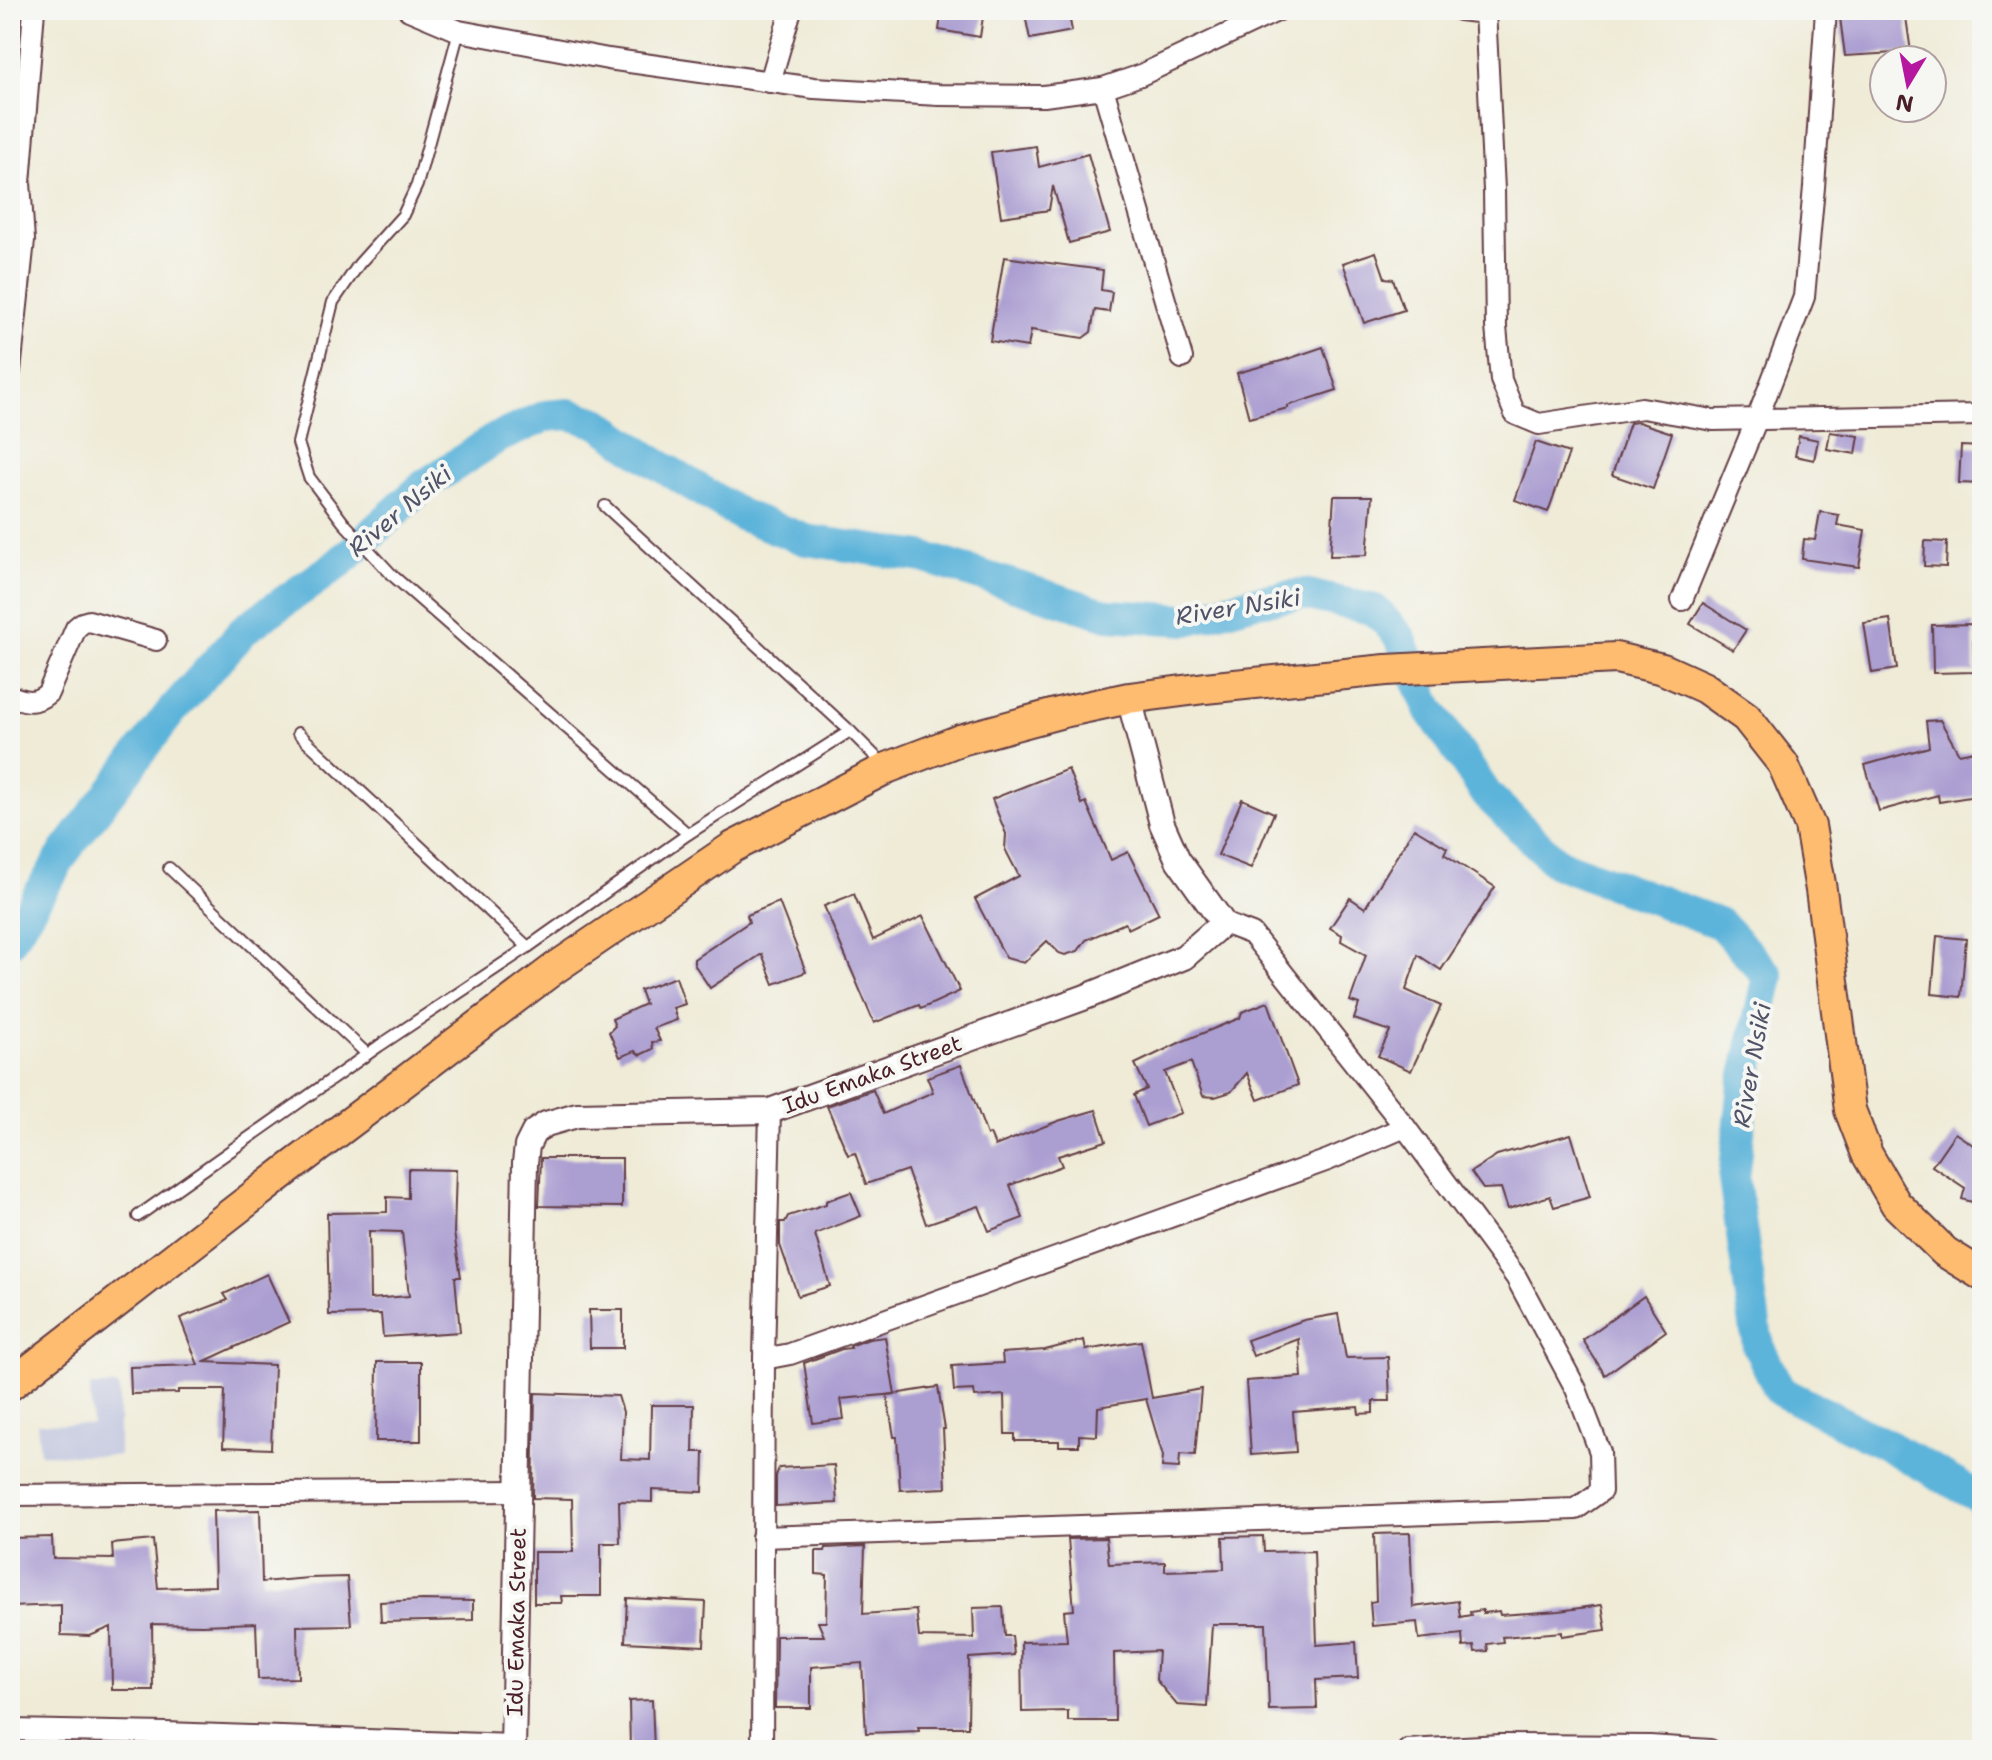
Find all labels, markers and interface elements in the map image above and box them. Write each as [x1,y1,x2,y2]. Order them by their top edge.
north arrow [1868,44,1948,124]
text: N [1894,87,1916,119]
water label: River Nsiki [341,457,459,564]
water label: River Nsiki [1173,581,1304,633]
water label: River Nsiki [1725,999,1779,1130]
street label: Idu Emaka Street [779,1029,966,1120]
street label: Idu Emaka Street [500,1527,533,1717]

